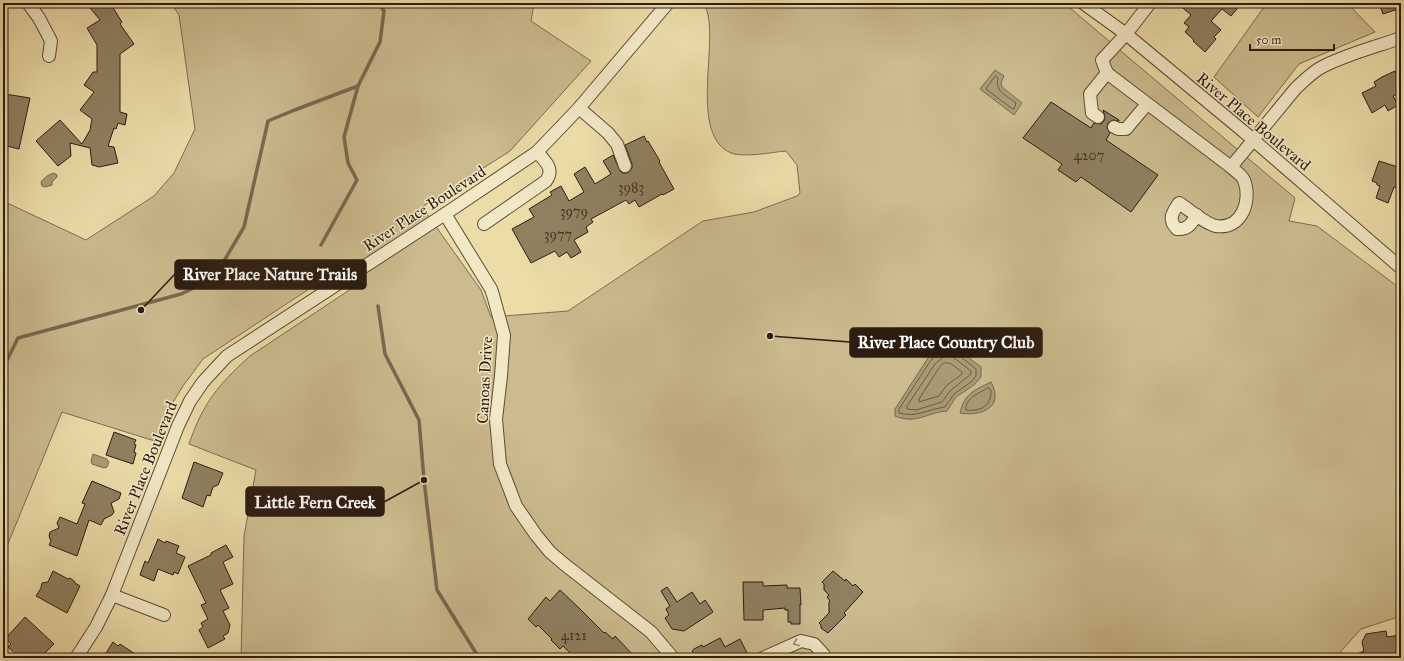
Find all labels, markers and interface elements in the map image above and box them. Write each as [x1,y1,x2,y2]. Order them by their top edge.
scale bar [1250,26,1334,52]
text: 50 m [1256,33,1281,47]
street label: River Place Boulevard [1193,68,1314,175]
house number: 4207 [1074,147,1104,164]
street label: River Place Boulevard [359,162,489,255]
house number: 3983 [618,179,644,196]
house number: 3979 [560,203,588,220]
house number: 3977 [544,226,572,243]
callout: River Place Nature Trails [175,260,366,289]
text: River Place Nature Trails [183,264,357,285]
callout: River Place Country Club [850,328,1042,357]
text: River Place Country Club [858,332,1034,353]
street label: Canoas Drive [473,335,496,424]
street label: River Place Boulevard [110,398,181,538]
callout: Little Fern Creek [246,487,384,516]
text: Little Fern Creek [254,492,377,513]
house number: 4121 [561,627,587,644]
one-way arrow [793,639,800,647]

